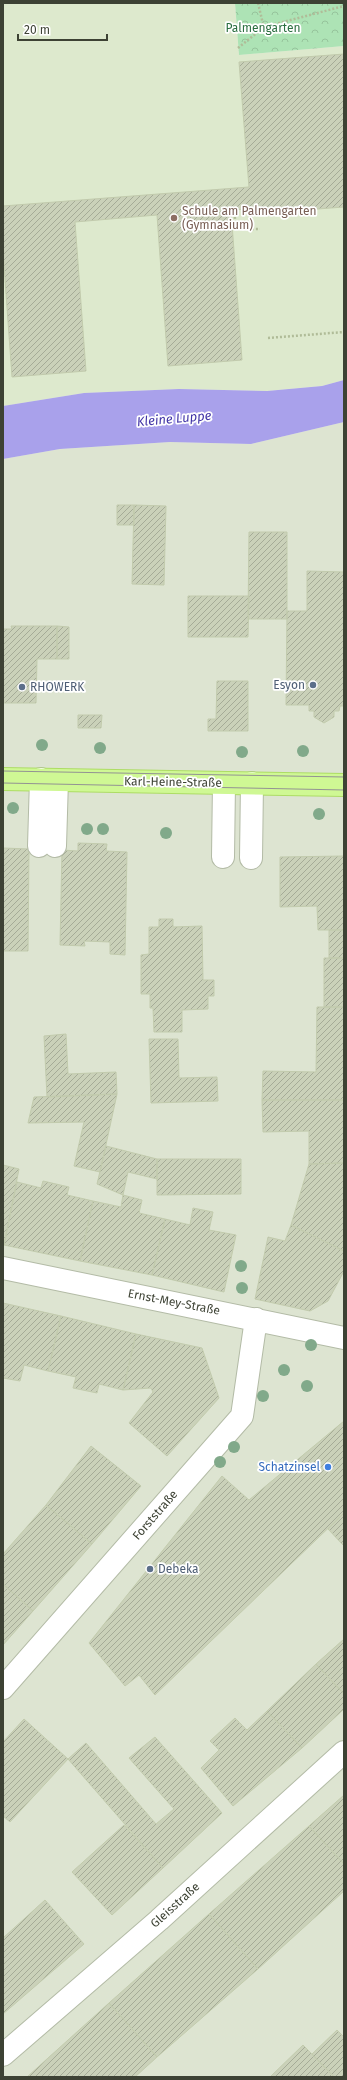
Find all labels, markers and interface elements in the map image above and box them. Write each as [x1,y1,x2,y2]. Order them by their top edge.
scale bar [18,16,107,42]
park label: Palmengarten [226,21,301,35]
text: 20 m [24,23,50,37]
place label: Schule am Palmengarten (Gymnasium) [182,204,316,232]
marker: Schule am Palmengarten (Gymnasium) [169,213,179,223]
water label: Kleine Luppe [136,408,212,429]
place label: Esyon [273,678,305,692]
place label: RHOWERK [30,680,85,694]
marker: Esyon [308,680,318,690]
marker: RHOWERK [17,682,27,692]
street label: Karl-Heine-Straße [124,774,222,790]
street label: Ernst-Mey-Straße [127,1286,221,1318]
place label: Schatzinsel [259,1460,320,1474]
marker: Schatzinsel [323,1462,333,1472]
street label: Forststraße [130,1487,180,1543]
place label: Debeka [158,1562,198,1576]
marker: Debeka [145,1564,155,1574]
street label: Gleisstraße [148,1879,202,1931]

